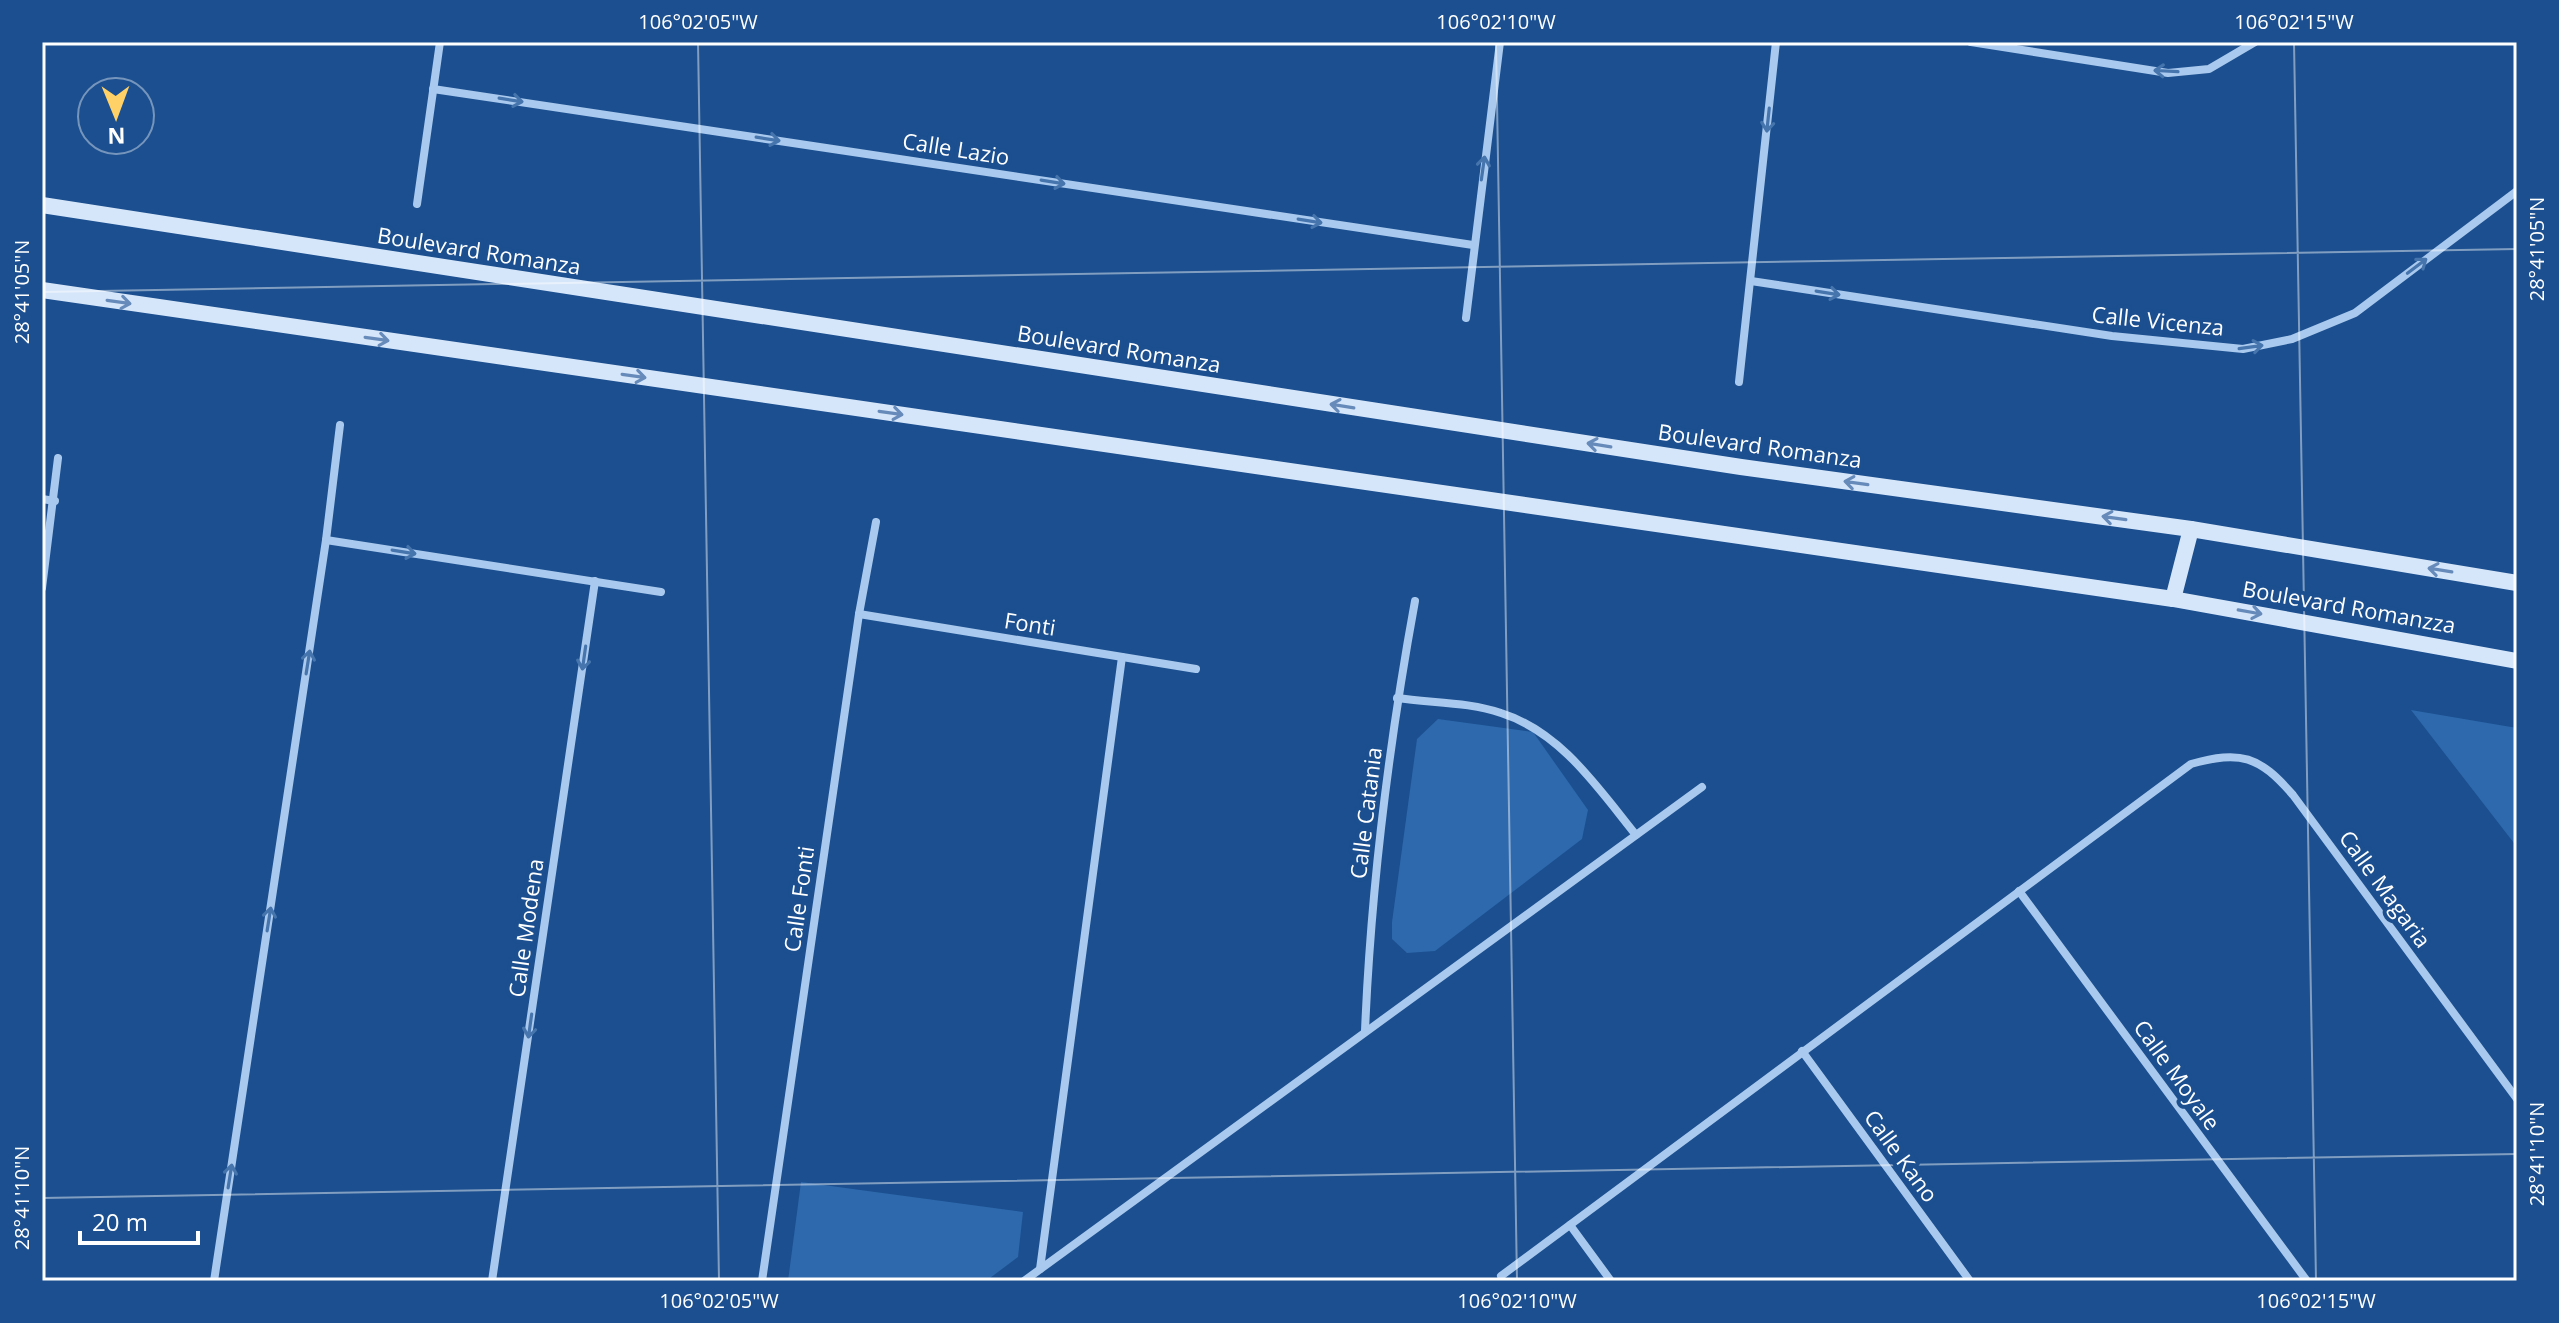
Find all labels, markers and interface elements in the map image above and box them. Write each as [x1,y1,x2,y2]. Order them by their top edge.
text: 106°02'05"W [638,8,758,35]
text: 106°02'10"W [1436,8,1556,35]
text: 106°02'15"W [2234,8,2354,35]
one-way arrow [2153,63,2179,78]
north arrow [76,76,156,156]
one-way arrow [497,93,523,108]
one-way arrow [1761,106,1776,132]
text: N [107,122,126,152]
street label: Calle Lazio [900,125,1012,171]
one-way arrow [755,132,780,147]
one-way arrow [1476,155,1491,182]
one-way arrow [1039,175,1065,190]
text: 28°41'05"N [2523,197,2550,301]
one-way arrow [1296,214,1322,229]
street label: Boulevard Romanza [375,219,583,281]
text: 28°41'05"N [8,240,35,344]
one-way arrow [2406,258,2427,275]
one-way arrow [1814,286,1840,301]
one-way arrow [106,295,131,310]
street label: Calle Vicenza [2090,298,2226,342]
street label: Boulevard Romanza [1015,317,1223,379]
one-way arrow [363,332,389,347]
one-way arrow [2238,339,2264,354]
one-way arrow [621,369,646,384]
one-way arrow [1330,398,1355,413]
one-way arrow [878,406,903,421]
street label: Boulevard Romanza [1656,416,1864,474]
one-way arrow [1587,437,1612,452]
one-way arrow [1844,475,1869,490]
one-way arrow [2101,511,2128,526]
one-way arrow [390,545,416,560]
one-way arrow [2428,561,2453,576]
street label: Boulevard Romanzza [2240,572,2458,640]
street label: Fonti [1002,604,1058,642]
one-way arrow [2237,605,2262,620]
one-way arrow [576,645,591,670]
one-way arrow [301,650,316,675]
street label: Calle Catania [1342,745,1388,881]
street label: Calle Magaria [2333,824,2439,953]
street label: Calle Fonti [776,844,820,954]
street label: Calle Modena [500,857,550,999]
one-way arrow [262,907,277,932]
one-way arrow [522,1013,537,1039]
street label: Calle Moyale [2128,1013,2228,1136]
text: 28°41'10"N [2523,1102,2550,1206]
street label: Calle Kano [1858,1103,1946,1208]
text: 28°41'10"N [8,1146,35,1250]
one-way arrow [223,1164,238,1189]
scale bar [80,1195,198,1245]
text: 20 m [92,1205,148,1238]
text: 106°02'05"W [659,1287,779,1314]
text: 106°02'10"W [1457,1287,1577,1314]
text: 106°02'15"W [2256,1287,2376,1314]

